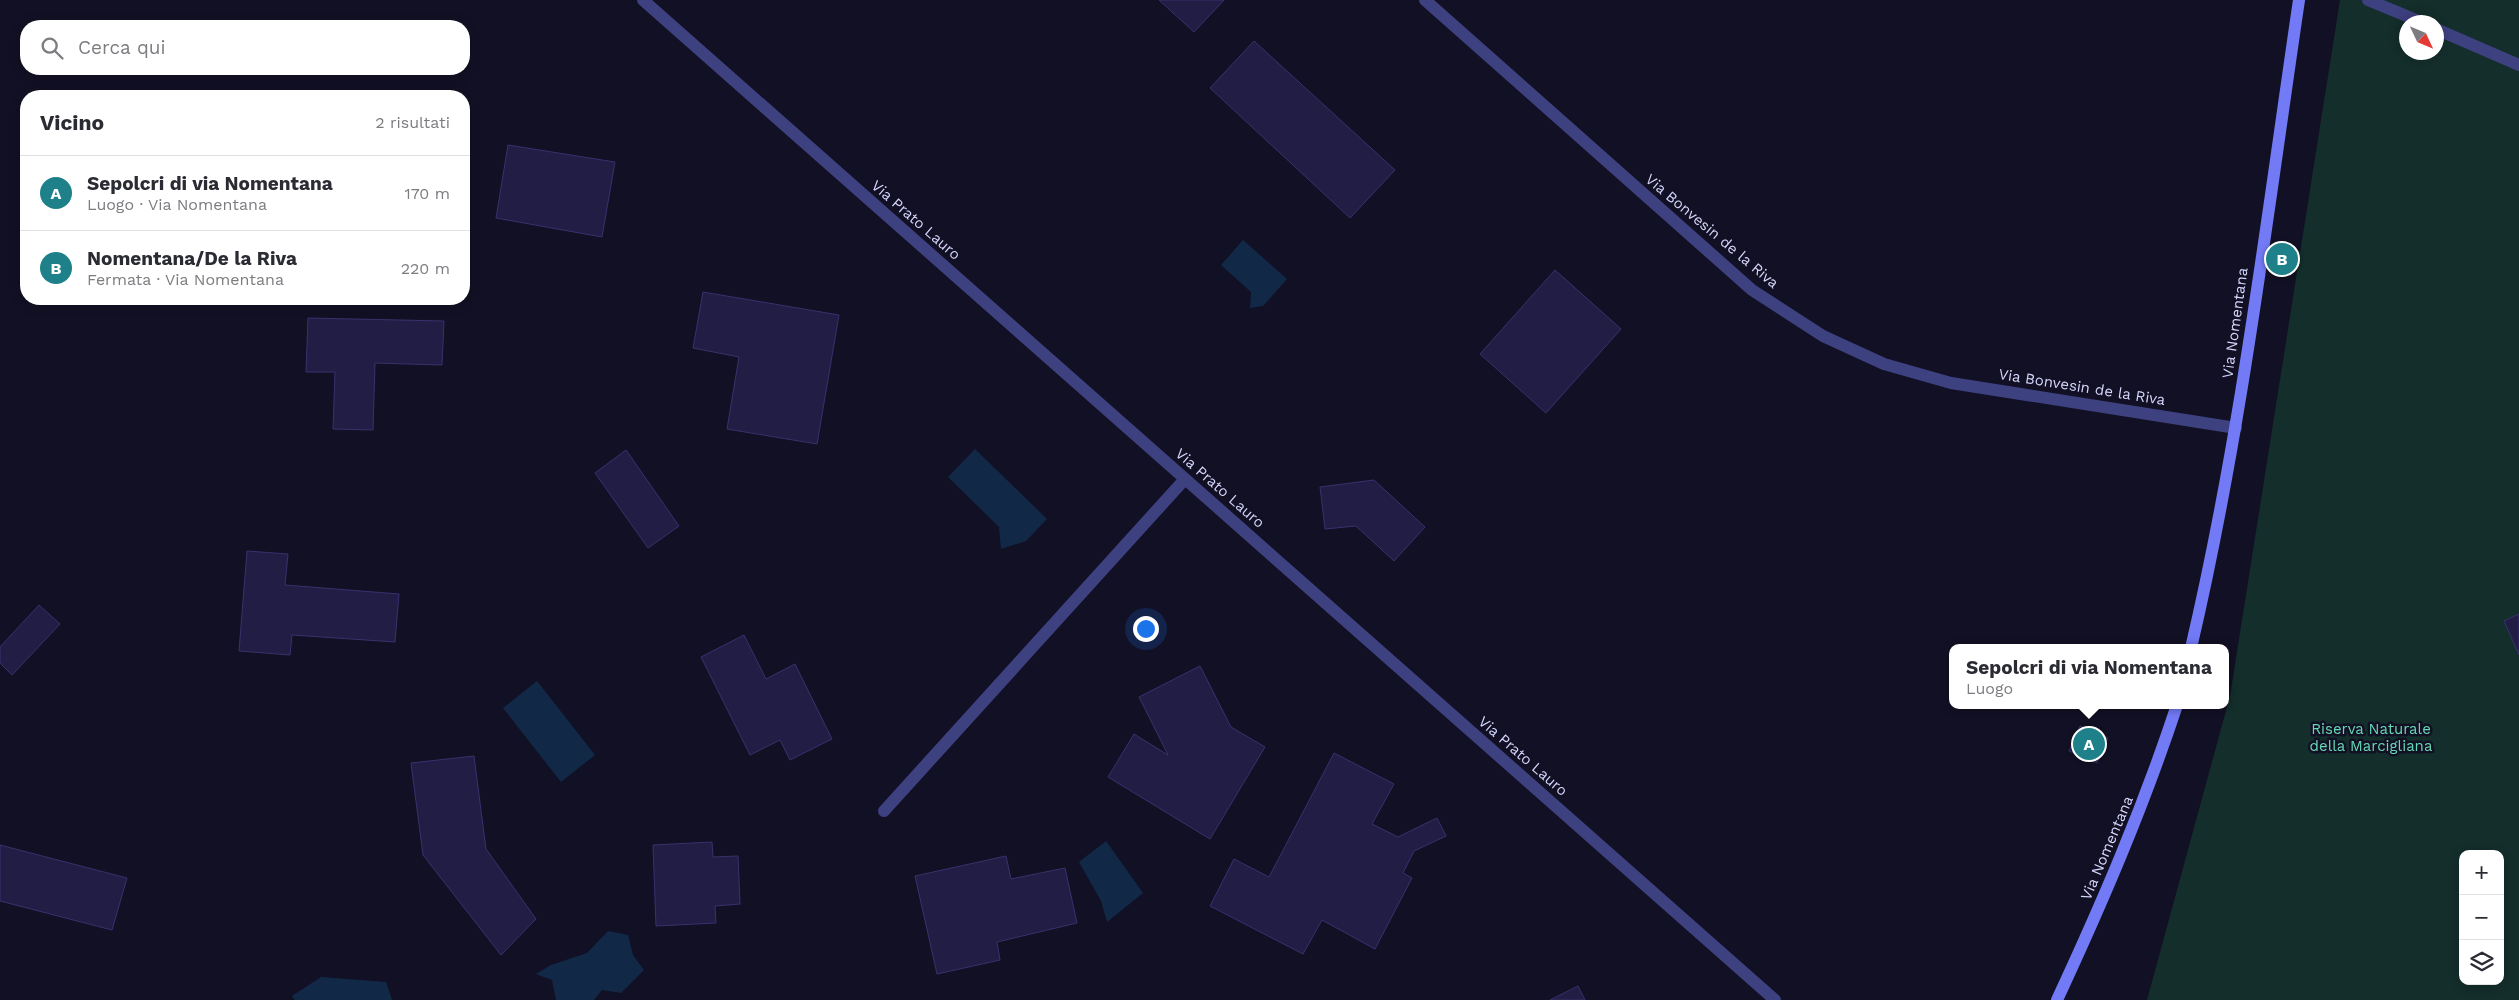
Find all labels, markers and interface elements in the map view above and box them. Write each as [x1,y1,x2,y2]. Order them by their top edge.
north arrow [2399,15,2444,60]
search box [20,20,470,75]
icon: search [38,34,66,62]
text: Cerca qui [78,36,166,59]
text: Vicino [40,110,104,135]
text: 2 risultati [375,113,450,132]
street label: Via Bonvesin de la Riva [1642,170,1783,292]
text: Sepolcri di via Nomentana [87,172,333,195]
street label: Via Prato Lauro [868,176,964,264]
text: A [51,184,61,203]
text: 170 m [404,184,450,203]
text: Luogo · Via Nomentana [87,195,267,214]
pin: B [2266,240,2298,278]
text: Nomentana/De la Riva [87,247,297,270]
text: B [51,259,61,278]
text: 220 m [401,259,450,278]
street label: Via Nomentana [2218,266,2252,379]
text: Fermata · Via Nomentana [87,270,284,289]
street label: Via Bonvesin de la Riva [1997,365,2167,409]
street label: Via Prato Lauro [1172,444,1268,532]
your location [1133,616,1159,642]
popup [1949,644,2229,709]
text: Sepolcri di via Nomentana [1966,656,2212,679]
text: Luogo [1966,679,2013,698]
street label: Via Prato Lauro [1475,712,1571,800]
park label: Riserva Naturale della Marcigliana [2310,720,2433,755]
pin: A [2073,725,2105,763]
street label: Via Nomentana [2077,793,2137,903]
map controls [2459,850,2504,985]
button: + [2459,850,2504,895]
button: − [2459,895,2504,940]
button: layers [2459,940,2504,985]

